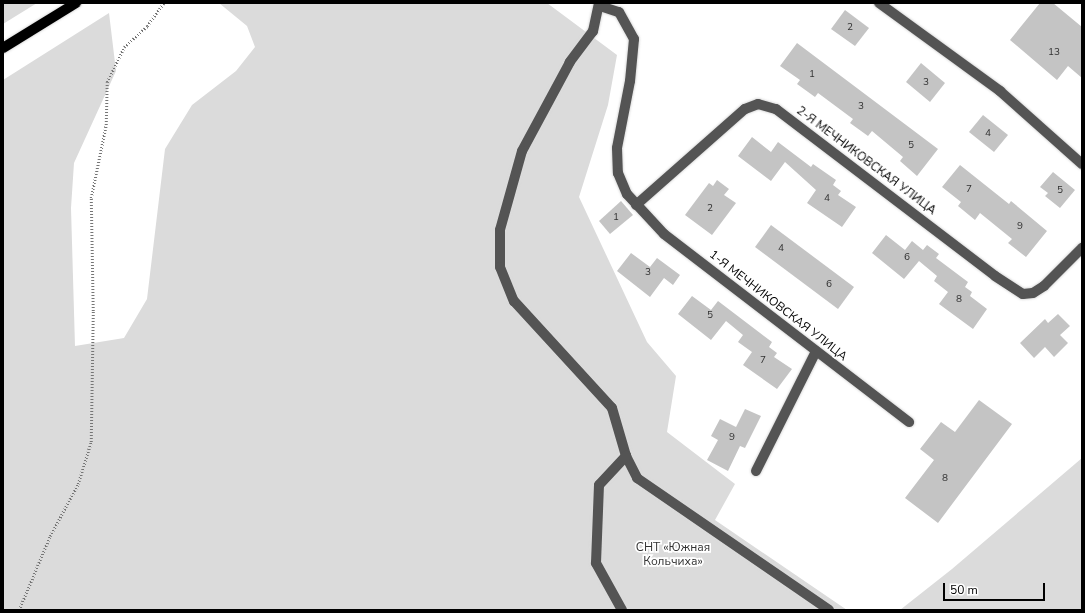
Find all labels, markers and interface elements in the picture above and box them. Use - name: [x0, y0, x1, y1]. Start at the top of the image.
- house number: 2: [847, 22, 853, 34]
- house number: 13: [1048, 47, 1060, 59]
- house number: 1: [809, 69, 815, 81]
- house number: 3: [923, 77, 929, 89]
- house number: 3: [858, 101, 864, 113]
- street label: 2-Я МЕЧНИКОВСКАЯ УЛИЦА: [793, 104, 939, 218]
- house number: 4: [985, 128, 991, 140]
- house number: 5: [908, 140, 914, 152]
- house number: 7: [966, 184, 972, 196]
- house number: 5: [1057, 185, 1063, 197]
- house number: 4: [824, 193, 830, 205]
- house number: 2: [707, 203, 713, 215]
- house number: 1: [613, 212, 619, 224]
- house number: 9: [1017, 221, 1023, 233]
- house number: 4: [778, 243, 784, 255]
- street label: 1-Я МЕЧНИКОВСКАЯ УЛИЦА: [706, 248, 850, 364]
- house number: 6: [904, 252, 910, 264]
- house number: 3: [645, 267, 651, 279]
- house number: 6: [826, 279, 832, 291]
- house number: 8: [956, 294, 962, 306]
- house number: 5: [707, 310, 713, 322]
- house number: 7: [760, 355, 766, 367]
- house number: 9: [729, 432, 735, 444]
- house number: 8: [942, 473, 948, 485]
- park label: СНТ «Южная Кольчиха»: [636, 541, 710, 569]
- scale bar: [945, 575, 1047, 601]
- text: 50 m: [950, 582, 978, 598]

